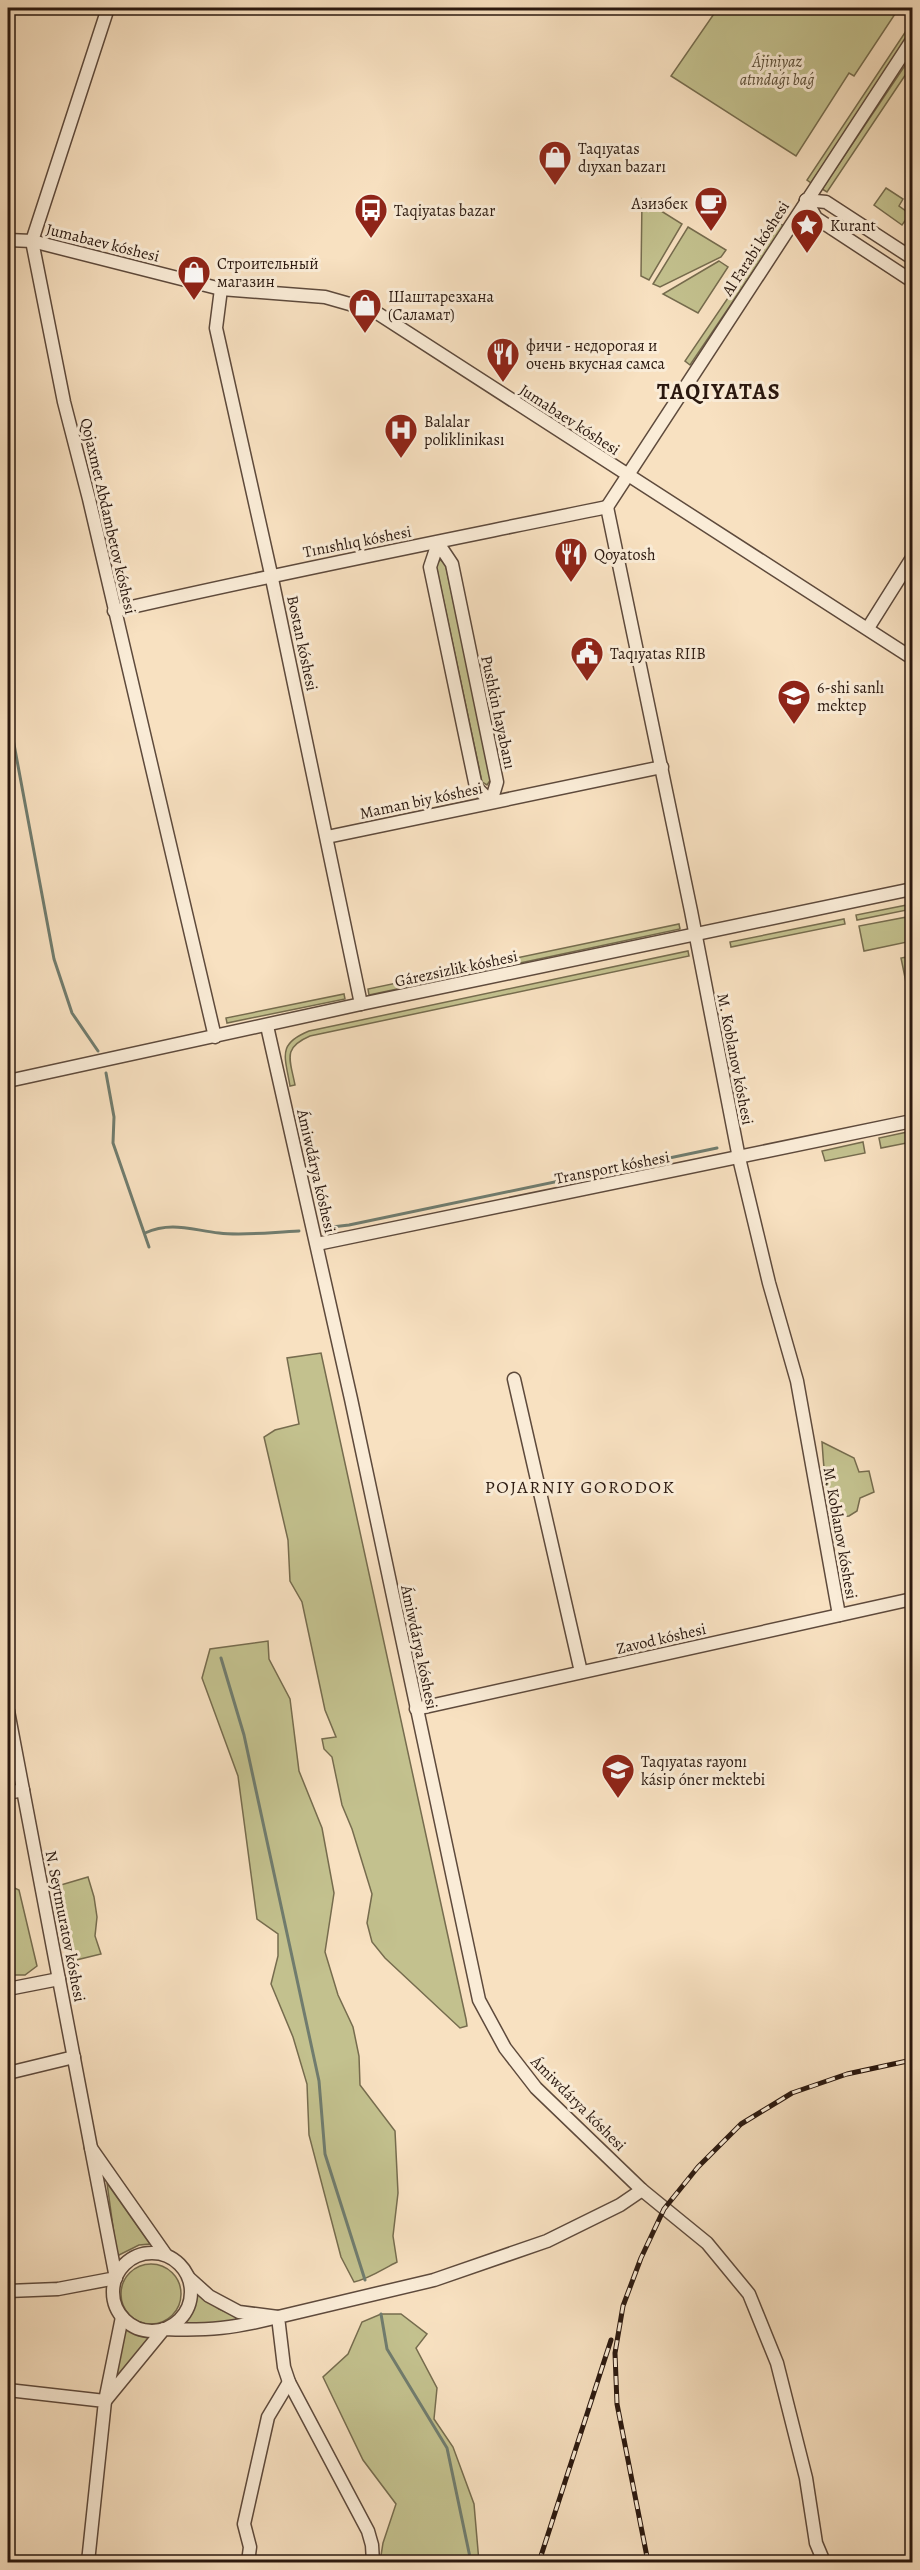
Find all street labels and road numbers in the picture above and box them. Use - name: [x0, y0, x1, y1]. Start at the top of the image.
- street label: Al Farabi kóshesi: [716, 197, 795, 301]
- street label: Jumabaev kóshesi: [44, 218, 162, 268]
- street label: Jumabaev kóshesi: [515, 379, 624, 461]
- street label: Qojaxmet Abdambetov kóshesi: [75, 416, 141, 617]
- street label: Tınıshlıq kóshesi: [301, 521, 413, 563]
- street label: Bostan kóshesi: [281, 593, 323, 693]
- street label: Pushkin hayabanı: [475, 653, 521, 771]
- street label: Maman biy kóshesi: [358, 777, 485, 825]
- street label: Gárezsizlik kóshesi: [393, 945, 520, 993]
- street label: M. Koblanov kóshesi: [711, 991, 759, 1127]
- street label: Ámiwdárya kóshesi: [291, 1106, 341, 1235]
- street label: Transport kóshesi: [553, 1146, 672, 1190]
- street label: M. Koblanov kóshesi: [818, 1465, 862, 1601]
- street label: Ámiwdárya kóshesi: [395, 1582, 443, 1711]
- street label: Zavod kóshesi: [614, 1618, 708, 1660]
- street label: N. Seytmuratov kóshesi: [40, 1849, 90, 2004]
- street label: Ámiwdárya kóshesi: [525, 2051, 631, 2156]

